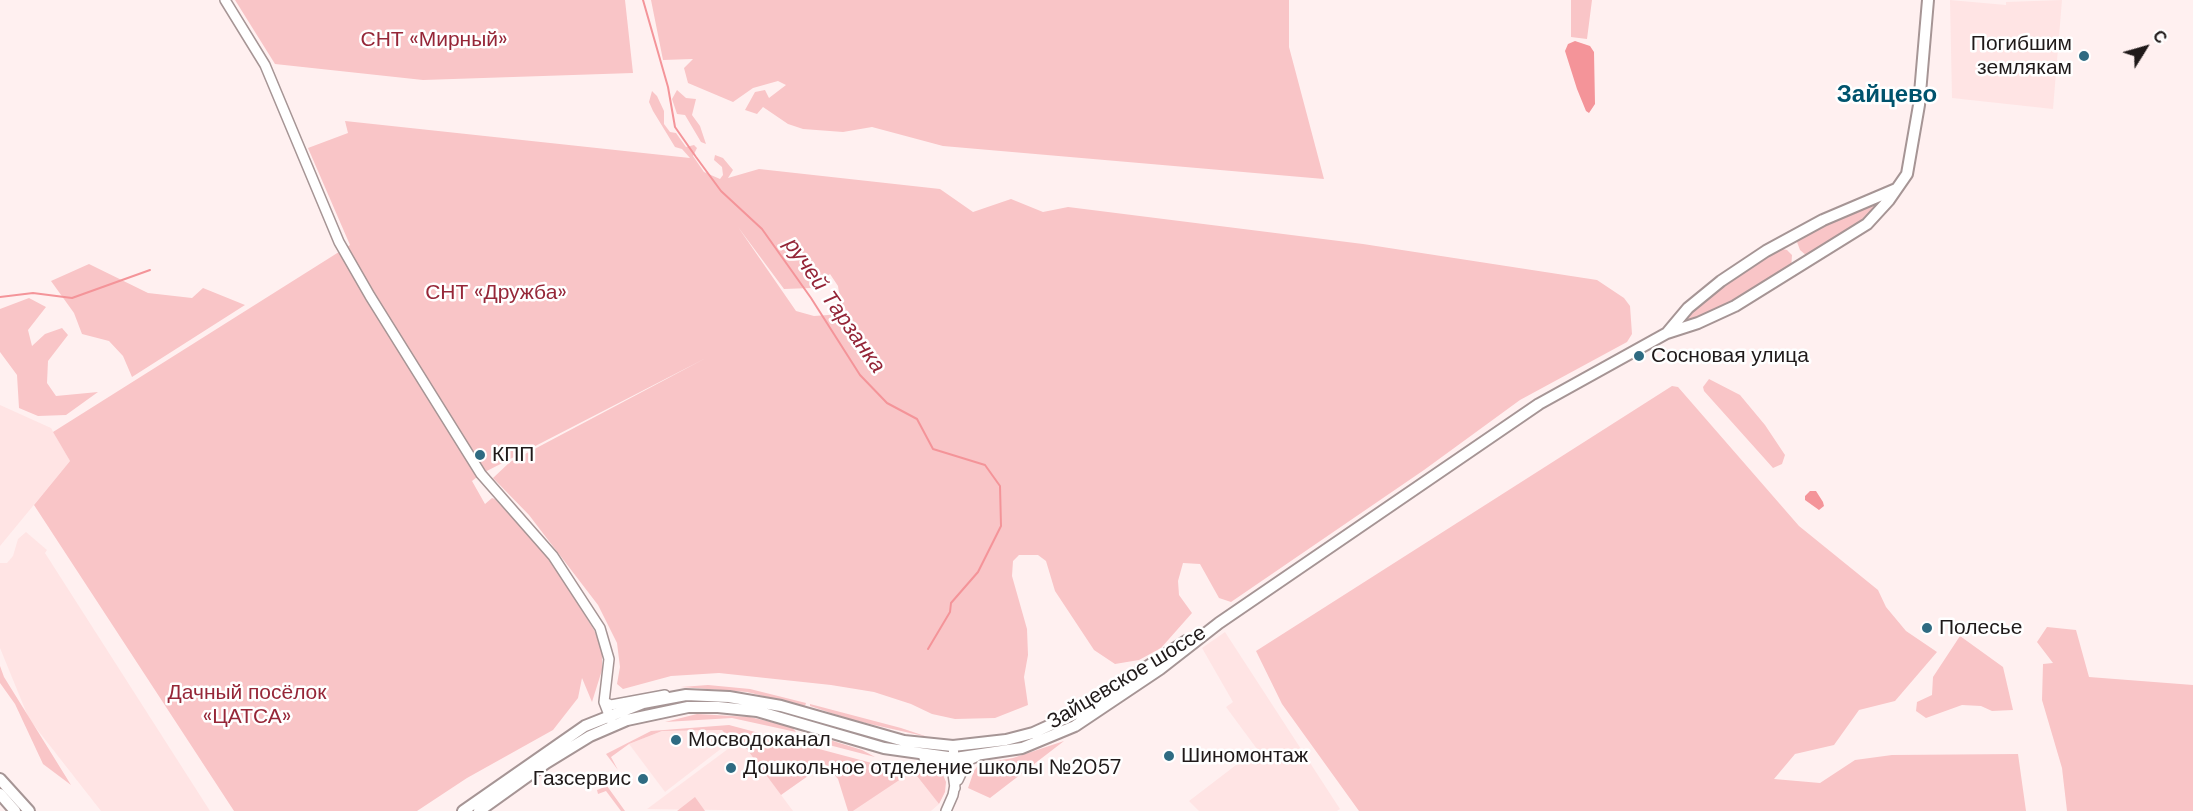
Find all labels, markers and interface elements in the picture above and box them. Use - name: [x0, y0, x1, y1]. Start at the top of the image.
- north arrow: [2115, 18, 2175, 78]
- text: С: [2148, 26, 2172, 48]
- park label: СНТ «Мирный»: [360, 27, 508, 53]
- place label: Погибшим землякам: [1971, 31, 2072, 81]
- marker: Погибшим землякам: [2077, 49, 2091, 63]
- district label: Зайцево: [1837, 82, 1937, 110]
- water label: ручей Тарзанка: [778, 233, 890, 379]
- park label: СНТ «Дружба»: [425, 280, 567, 306]
- place label: Сосновая улица: [1651, 343, 1809, 369]
- marker: Сосновая улица: [1632, 349, 1646, 363]
- place label: КПП: [492, 442, 534, 468]
- marker: КПП: [473, 448, 487, 462]
- place label: Полесье: [1939, 615, 2022, 641]
- street label: Зайцевское шоссе: [1043, 621, 1211, 735]
- marker: Полесье: [1920, 621, 1934, 635]
- park label: Дачный посёлок «ЦАТСА»: [168, 680, 326, 730]
- place label: Мосводоканал: [688, 727, 831, 753]
- marker: Мосводоканал: [669, 733, 683, 747]
- place label: Шиномонтаж: [1181, 743, 1308, 769]
- marker: Шиномонтаж: [1162, 749, 1176, 763]
- place label: Дошкольное отделение школы №2057: [743, 755, 1121, 781]
- marker: Дошкольное отделение школы №2057: [724, 761, 738, 775]
- place label: Газсервис: [533, 766, 631, 792]
- marker: Газсервис: [636, 772, 650, 786]

